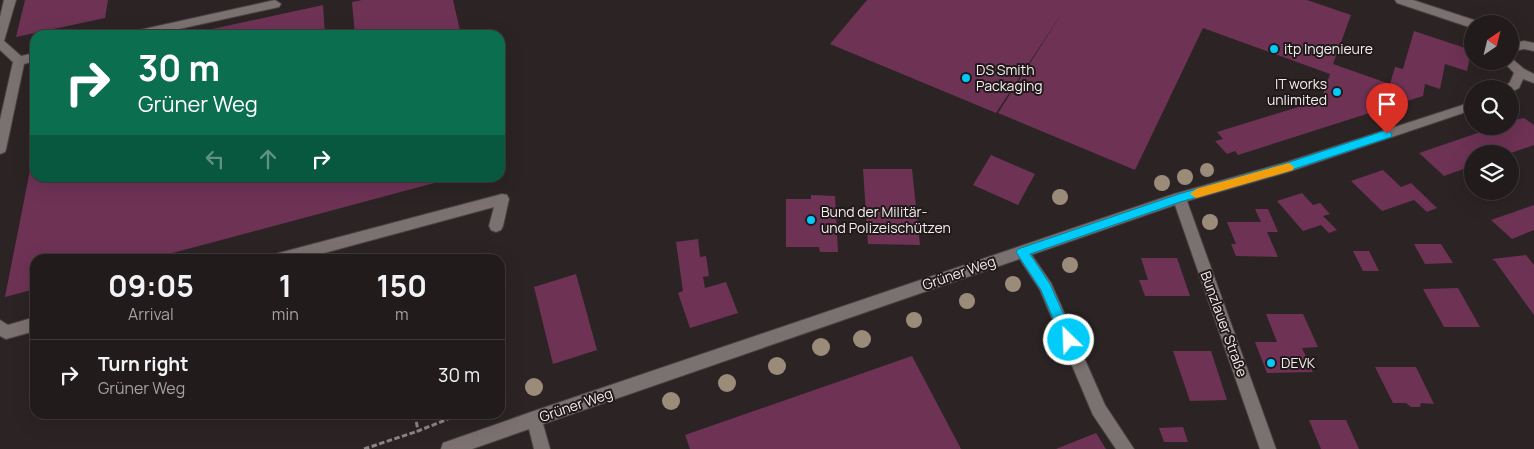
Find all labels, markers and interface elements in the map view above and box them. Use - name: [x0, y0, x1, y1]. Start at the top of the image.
- north arrow: [1464, 15, 1519, 70]
- map controls: [1464, 15, 1519, 200]
- place label: itp Ingenieure: [1284, 39, 1373, 58]
- marker: itp Ingenieure: [1268, 43, 1280, 55]
- text: 30 m: [138, 44, 220, 92]
- icon: right: [55, 50, 120, 115]
- place label: DS Smith Packaging: [976, 60, 1043, 95]
- marker: DS Smith Packaging: [960, 72, 972, 84]
- place label: IT works unlimited: [1267, 74, 1327, 109]
- button: search: [1464, 80, 1519, 135]
- pin: [1366, 83, 1408, 134]
- marker: IT works unlimited: [1331, 86, 1343, 98]
- text: Grüner Weg: [138, 89, 258, 119]
- icon: arrive: [1373, 90, 1401, 118]
- icon: left: [201, 145, 229, 173]
- icon: ahead: [254, 145, 282, 173]
- icon: right: [307, 145, 335, 173]
- button: layers: [1464, 145, 1519, 200]
- place label: Bund der Militär- und Polizeischützen: [821, 202, 951, 237]
- marker: Bund der Militär- und Polizeischützen: [805, 214, 817, 226]
- street label: Grüner Weg: [920, 251, 998, 294]
- text: 09:05: [108, 265, 194, 306]
- text: 1: [279, 265, 292, 306]
- text: 150: [377, 265, 427, 306]
- street label: Bunzlauer Straße: [1196, 268, 1252, 379]
- text: Arrival: [128, 303, 174, 325]
- text: min: [272, 303, 299, 325]
- text: m: [395, 303, 409, 325]
- position arrow: [1042, 313, 1094, 365]
- text: Turn right: [98, 351, 188, 377]
- place label: DEVK: [1281, 353, 1316, 372]
- marker: DEVK: [1265, 357, 1277, 369]
- icon: right: [55, 361, 83, 389]
- text: 30 m: [438, 362, 480, 388]
- text: Grüner Weg: [98, 377, 185, 399]
- street label: Grüner Weg: [537, 383, 615, 426]

